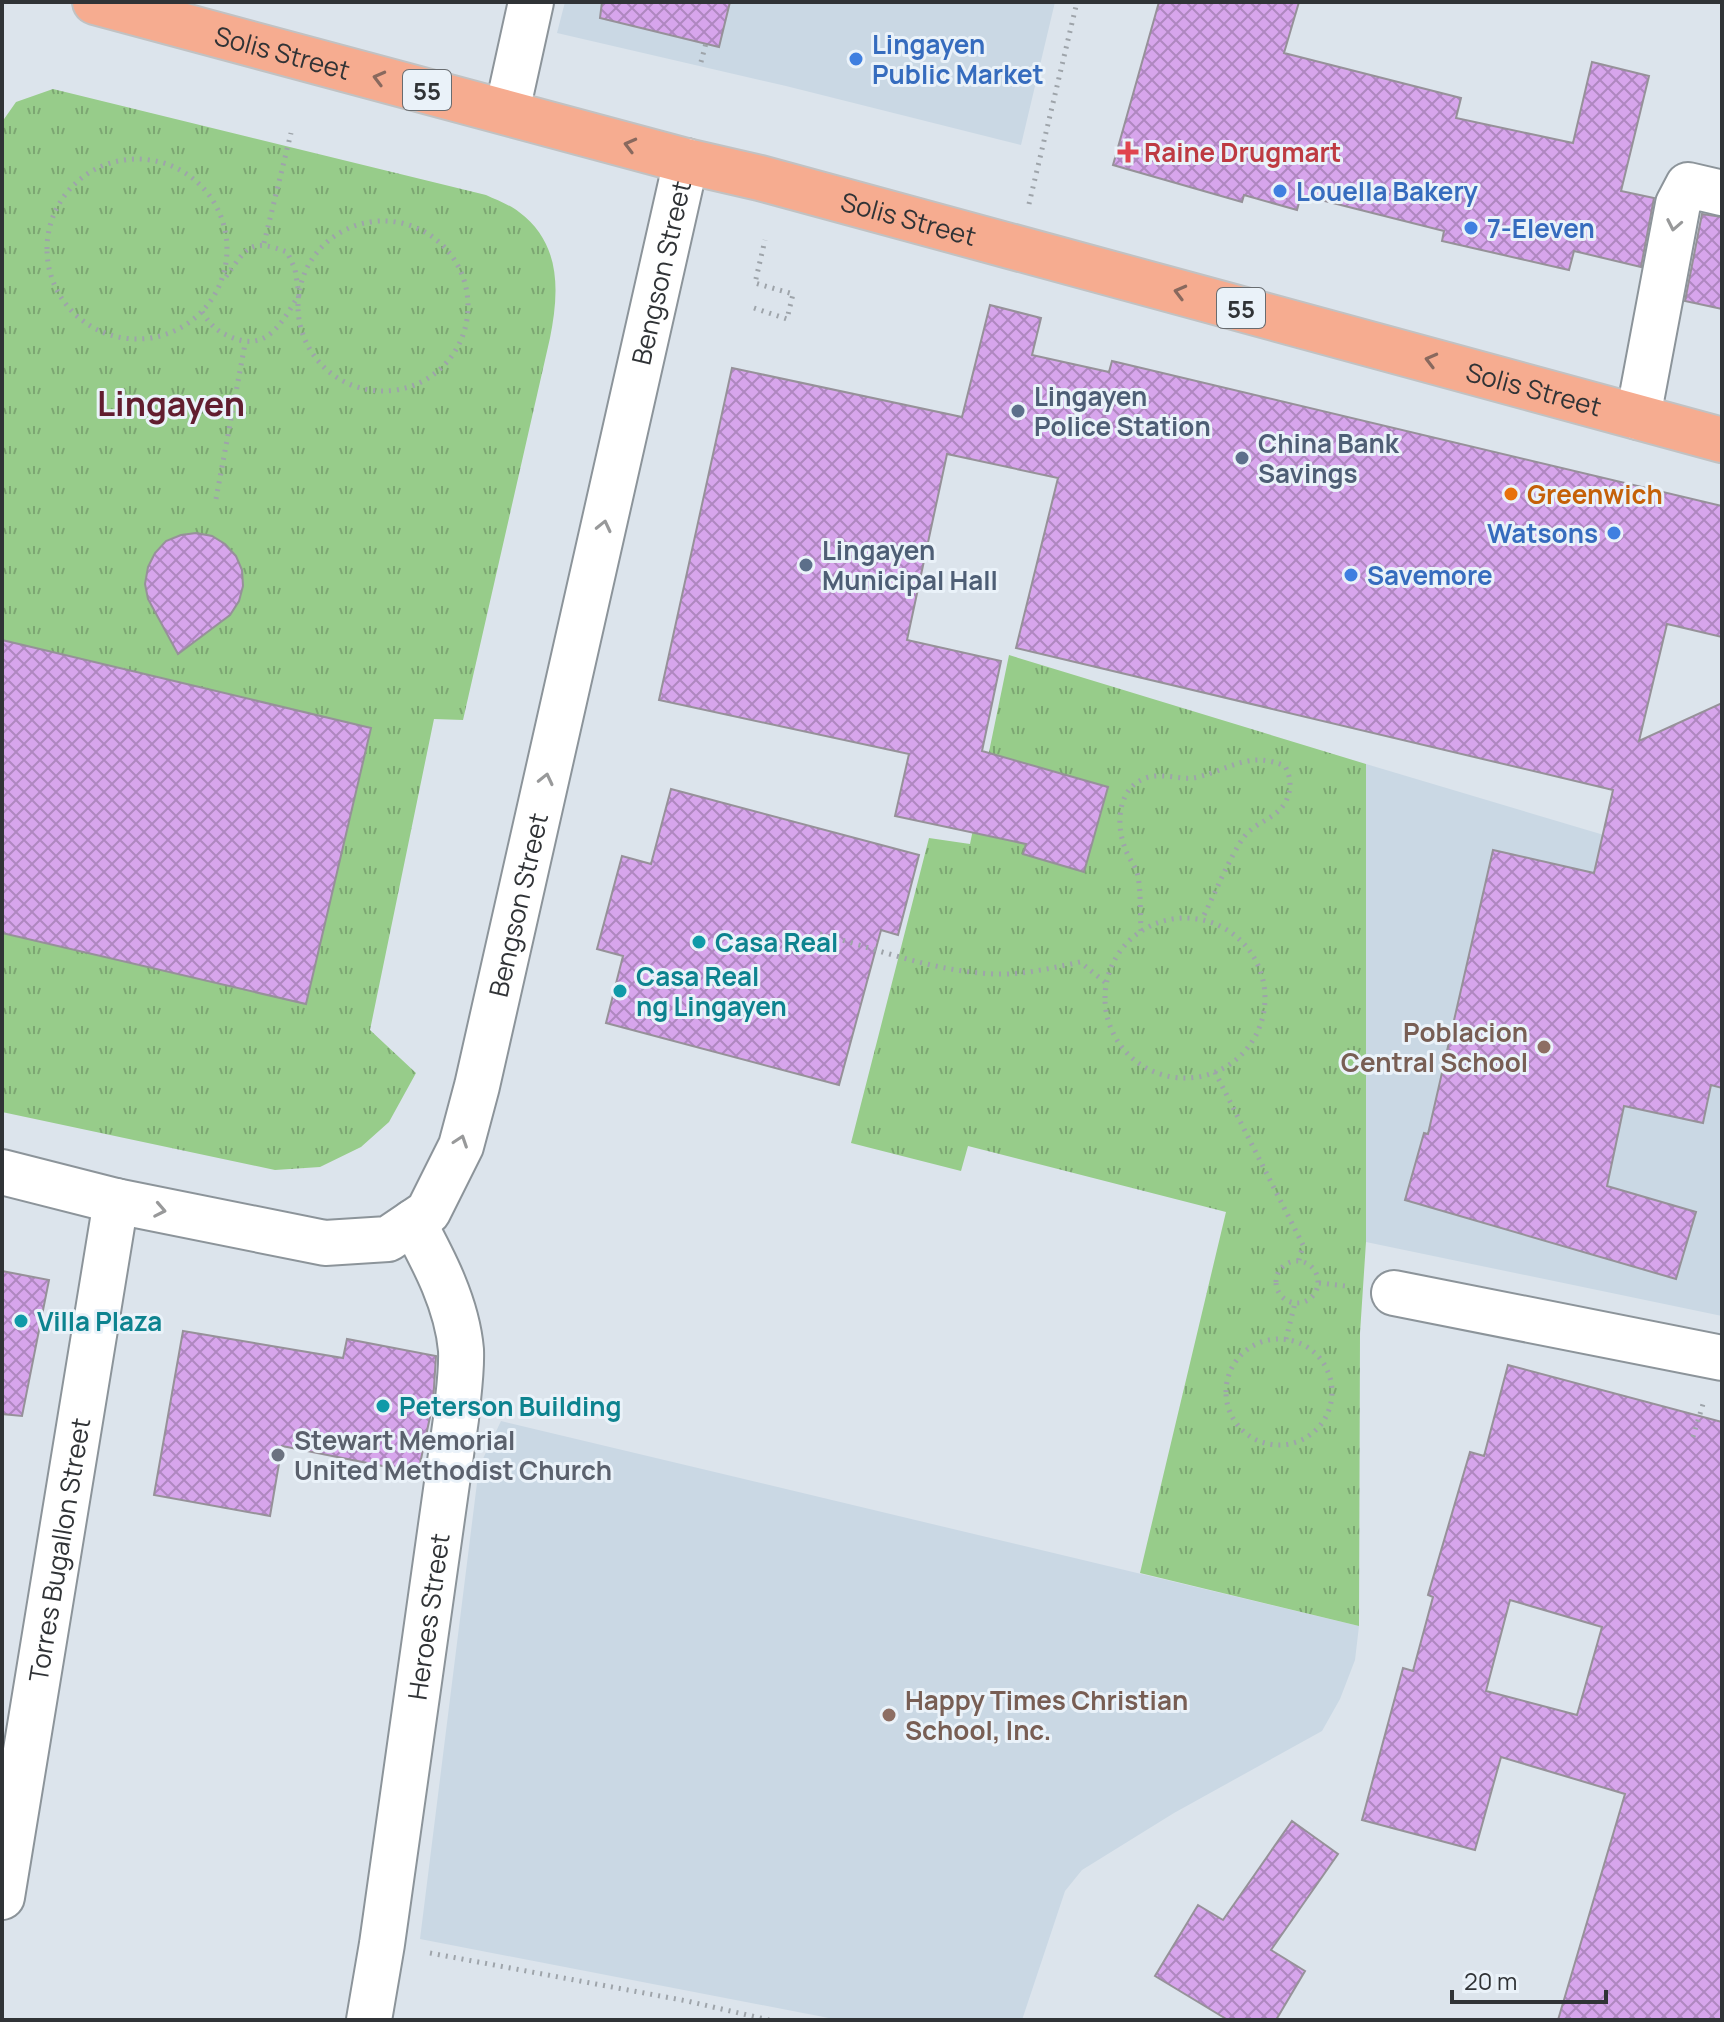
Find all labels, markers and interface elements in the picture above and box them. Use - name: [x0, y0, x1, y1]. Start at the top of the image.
- street label: Solis Street: [211, 17, 354, 88]
- place label: Lingayen Public Market: [872, 26, 1044, 92]
- marker: Lingayen Public Market: [847, 50, 865, 68]
- one-way arrow: [372, 70, 386, 87]
- road number: 55: [403, 70, 451, 110]
- place label: Raine Drugmart: [1144, 134, 1341, 170]
- one-way arrow: [623, 138, 637, 154]
- marker: Raine Drugmart: [1119, 143, 1137, 161]
- place label: Louella Bakery: [1296, 173, 1478, 209]
- street label: Bengson Street: [623, 177, 699, 368]
- marker: Louella Bakery: [1271, 182, 1289, 200]
- street label: Solis Street: [837, 183, 980, 254]
- place label: 7-Eleven: [1487, 210, 1595, 246]
- one-way arrow: [1667, 218, 1684, 232]
- marker: 7-Eleven: [1462, 219, 1480, 237]
- one-way arrow: [1174, 284, 1188, 301]
- road number: 55: [1217, 288, 1265, 328]
- one-way arrow: [1424, 353, 1438, 369]
- street label: Solis Street: [1462, 353, 1606, 424]
- place label: Lingayen Police Station: [1034, 378, 1211, 444]
- district label: Lingayen: [97, 380, 245, 426]
- marker: Lingayen Police Station: [1009, 402, 1027, 420]
- place label: China Bank Savings: [1258, 425, 1400, 491]
- marker: China Bank Savings: [1233, 449, 1251, 467]
- place label: Greenwich: [1527, 476, 1663, 512]
- marker: Greenwich: [1502, 485, 1520, 503]
- place label: Watsons: [1487, 515, 1598, 551]
- one-way arrow: [594, 519, 611, 533]
- marker: Watsons: [1605, 524, 1623, 542]
- place label: Lingayen Municipal Hall: [822, 532, 998, 598]
- marker: Lingayen Municipal Hall: [797, 556, 815, 574]
- place label: Savemore: [1367, 557, 1493, 593]
- marker: Savemore: [1342, 566, 1360, 584]
- one-way arrow: [537, 773, 554, 787]
- street label: Bengson Street: [480, 809, 556, 1000]
- place label: Casa Real: [715, 924, 838, 960]
- marker: Casa Real: [690, 933, 708, 951]
- place label: Casa Real ng Lingayen: [636, 958, 787, 1024]
- marker: Casa Real ng Lingayen: [611, 982, 629, 1000]
- place label: Poblacion Central School: [1341, 1014, 1528, 1080]
- marker: Poblacion Central School: [1535, 1038, 1553, 1056]
- one-way arrow: [451, 1135, 467, 1149]
- one-way arrow: [153, 1200, 166, 1217]
- place label: Villa Plaza: [37, 1303, 162, 1339]
- marker: Villa Plaza: [12, 1312, 30, 1330]
- place label: Peterson Building: [399, 1388, 622, 1424]
- marker: Peterson Building: [374, 1397, 392, 1415]
- street label: Torres Bugallon Street: [20, 1415, 98, 1684]
- place label: Stewart Memorial United Methodist Church: [294, 1422, 612, 1488]
- marker: Stewart Memorial United Methodist Church: [269, 1446, 287, 1464]
- street label: Heroes Street: [399, 1531, 458, 1702]
- place label: Happy Times Christian School, Inc.: [905, 1682, 1188, 1748]
- marker: Happy Times Christian School, Inc.: [880, 1706, 898, 1724]
- scale bar: [1452, 1954, 1606, 2004]
- text: 20 m: [1464, 1964, 1517, 1997]

